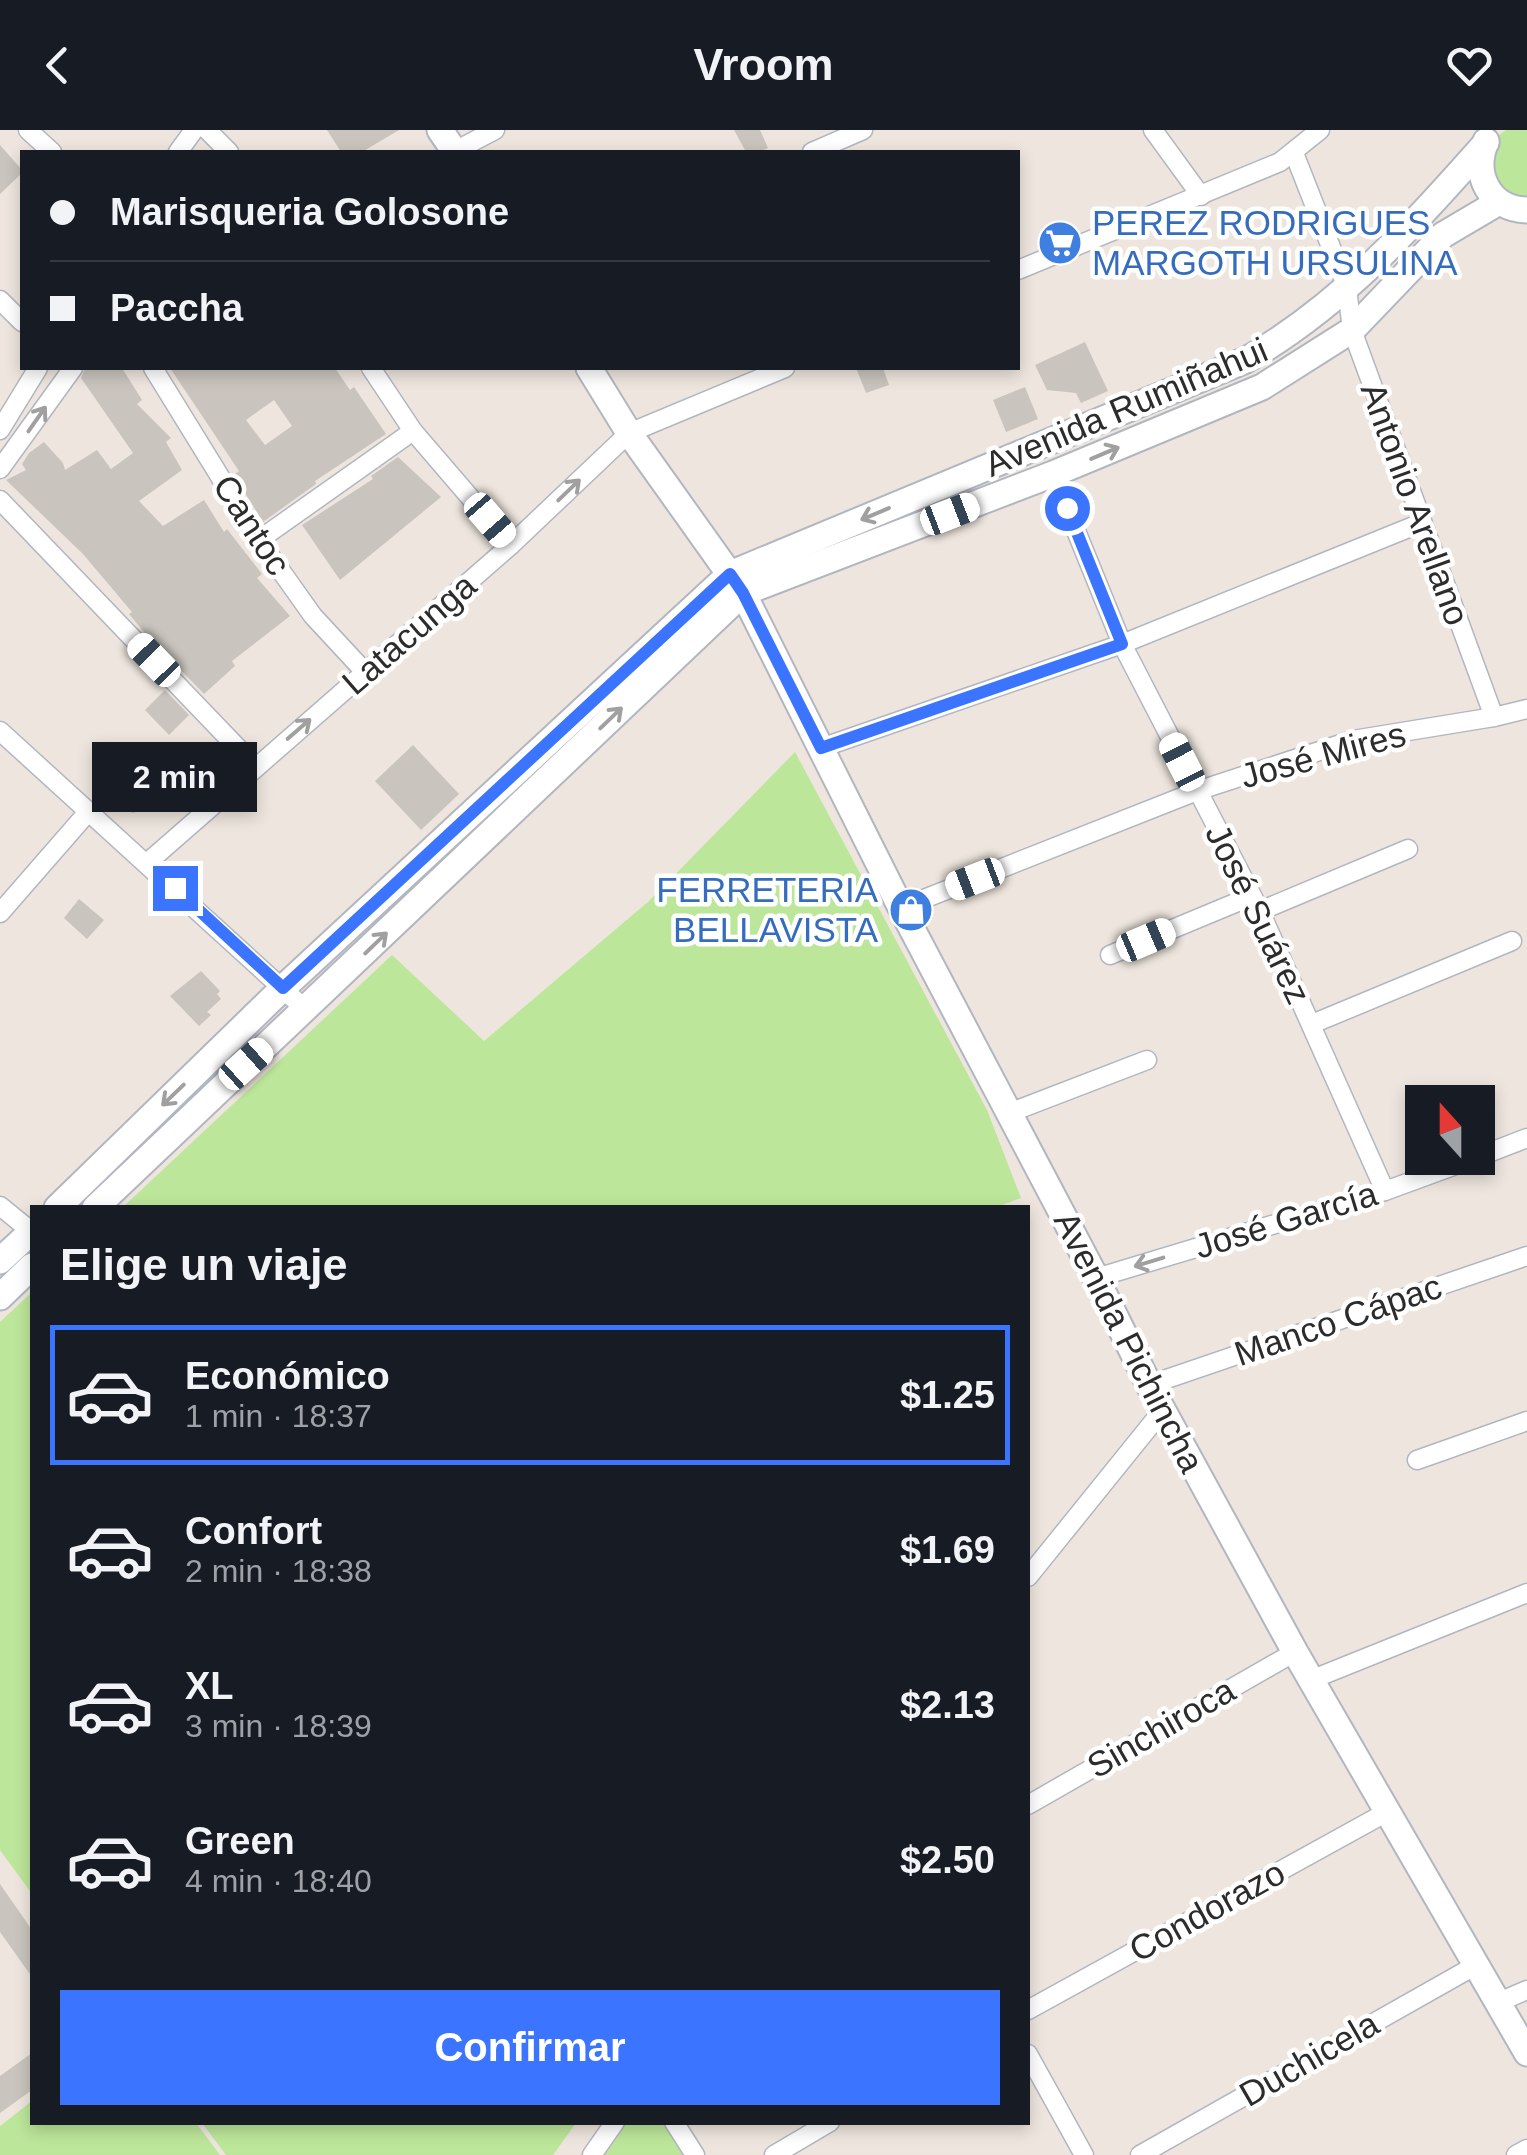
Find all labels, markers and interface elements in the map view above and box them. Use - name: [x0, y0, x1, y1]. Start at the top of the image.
- icon: back: [30, 38, 85, 93]
- icon: heart: [1442, 38, 1497, 93]
- text: Vroom: [693, 39, 834, 90]
- text: Marisqueria Golosone: [110, 191, 509, 233]
- place label: PEREZ RODRIGUES MARGOTH URSULINA: [1092, 203, 1458, 282]
- supermarket icon: PEREZ RODRIGUES MARGOTH URSULINA: [1037, 220, 1083, 266]
- text: Paccha: [110, 287, 243, 329]
- street label: Avenida Rumiñahui: [979, 329, 1273, 484]
- street label: Antonio Arellano: [1354, 377, 1477, 630]
- one-way arrow: [26, 406, 47, 433]
- one-way arrow: [1089, 443, 1120, 461]
- street label: Cantoc: [206, 468, 299, 582]
- one-way arrow: [556, 478, 580, 502]
- route start: [1045, 486, 1090, 531]
- car: [459, 488, 521, 552]
- car: [917, 489, 983, 539]
- one-way arrow: [860, 506, 891, 524]
- street label: Latacunga: [334, 565, 484, 702]
- car: [122, 628, 186, 692]
- one-way arrow: [599, 707, 623, 731]
- street label: José Mires: [1236, 714, 1410, 795]
- one-way arrow: [286, 719, 312, 741]
- car: [1155, 728, 1209, 796]
- callout: 2 min: [92, 743, 258, 813]
- text: 2 min: [133, 759, 216, 795]
- street label: José Suárez: [1198, 818, 1319, 1010]
- car: [942, 854, 1008, 904]
- route end: [153, 866, 198, 911]
- place label: FERRETERIA BELLAVISTA: [656, 870, 879, 949]
- shop icon: FERRETERIA BELLAVISTA: [888, 887, 934, 933]
- car: [1113, 914, 1179, 966]
- one-way arrow: [363, 932, 388, 955]
- car: [214, 1033, 278, 1095]
- one-way arrow: [161, 1083, 185, 1107]
- north arrow: [1405, 1085, 1495, 1175]
- map controls: [1405, 1085, 1495, 1175]
- street label: José García: [1190, 1173, 1382, 1266]
- street label: Avenida Pichincha: [1047, 1205, 1212, 1479]
- text: Elige un viaje: [60, 1239, 348, 1290]
- one-way arrow: [1134, 1254, 1165, 1272]
- street label: Manco Cápac: [1229, 1266, 1446, 1373]
- icon: car: [65, 1350, 155, 1440]
- text: Económico: [185, 1355, 390, 1397]
- text: $1.25: [900, 1374, 995, 1416]
- text: 1 min · 18:37: [185, 1398, 372, 1434]
- icon: car: [65, 1505, 155, 1595]
- text: Confort: [185, 1510, 322, 1552]
- text: $1.69: [900, 1529, 995, 1571]
- text: 2 min · 18:38: [185, 1553, 372, 1589]
- icon: car: [65, 1660, 155, 1750]
- text: XL: [185, 1665, 234, 1707]
- street label: Sinchiroca: [1080, 1670, 1242, 1785]
- text: $2.13: [900, 1684, 995, 1726]
- text: 3 min · 18:39: [185, 1708, 372, 1744]
- icon: car: [65, 1815, 155, 1905]
- text: Green: [185, 1820, 295, 1862]
- text: $2.50: [900, 1839, 995, 1881]
- street label: Condorazo: [1122, 1852, 1291, 1969]
- text: 4 min · 18:40: [185, 1863, 372, 1899]
- button: Confirmar: [60, 1990, 1000, 2105]
- street label: Duchicela: [1232, 2003, 1386, 2114]

